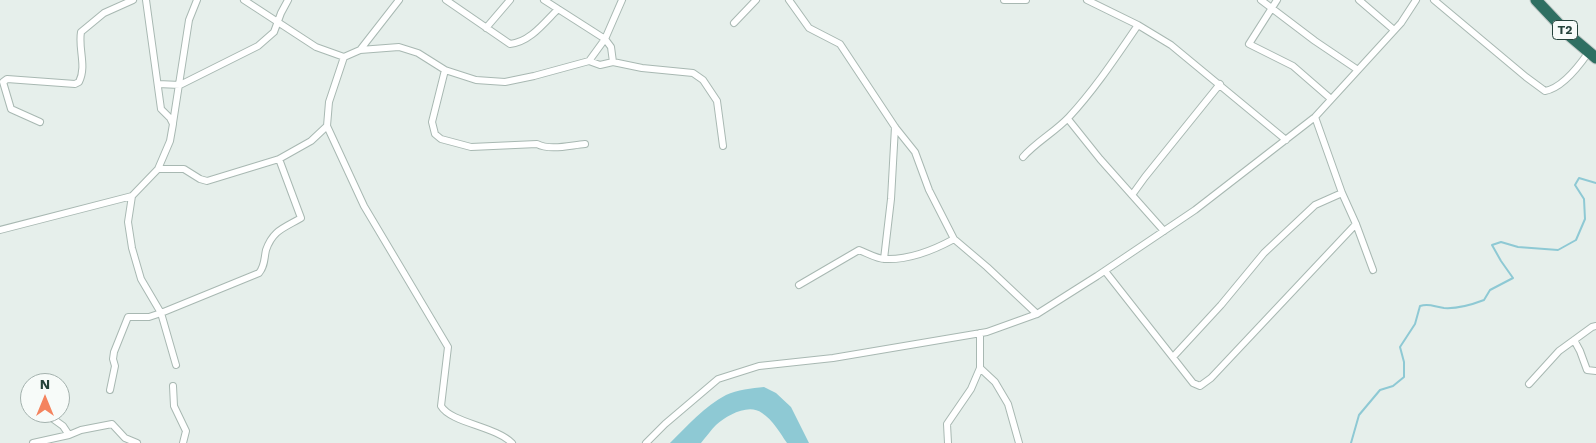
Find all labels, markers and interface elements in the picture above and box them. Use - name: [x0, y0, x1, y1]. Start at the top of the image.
- road number: T2: [1552, 20, 1578, 40]
- north arrow: [20, 373, 70, 423]
- text: N: [40, 376, 50, 392]

